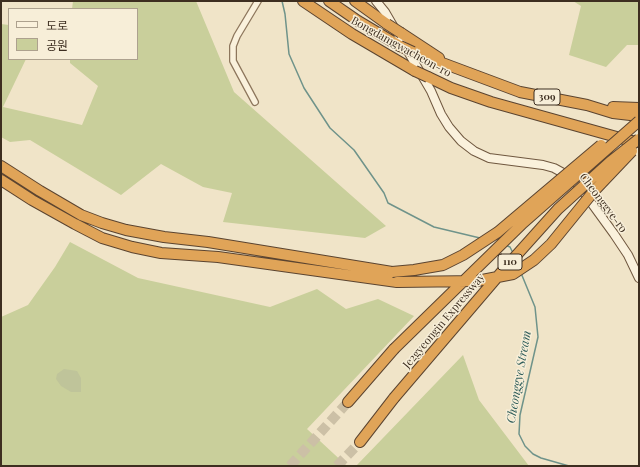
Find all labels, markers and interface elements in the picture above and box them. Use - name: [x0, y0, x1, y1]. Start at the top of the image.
- legend: [8, 8, 138, 60]
- street label: Bongdamgwacheon-ro: [349, 14, 453, 80]
- text: 도로: [46, 17, 68, 33]
- text: 공원: [46, 37, 68, 53]
- road number: 309: [534, 89, 560, 105]
- street label: Cheonggye-ro: [576, 171, 630, 235]
- road number: 110: [498, 254, 522, 270]
- street label: Je2gyeongin Expressway: [400, 271, 488, 371]
- water label: Cheonggye Stream: [504, 330, 534, 424]

